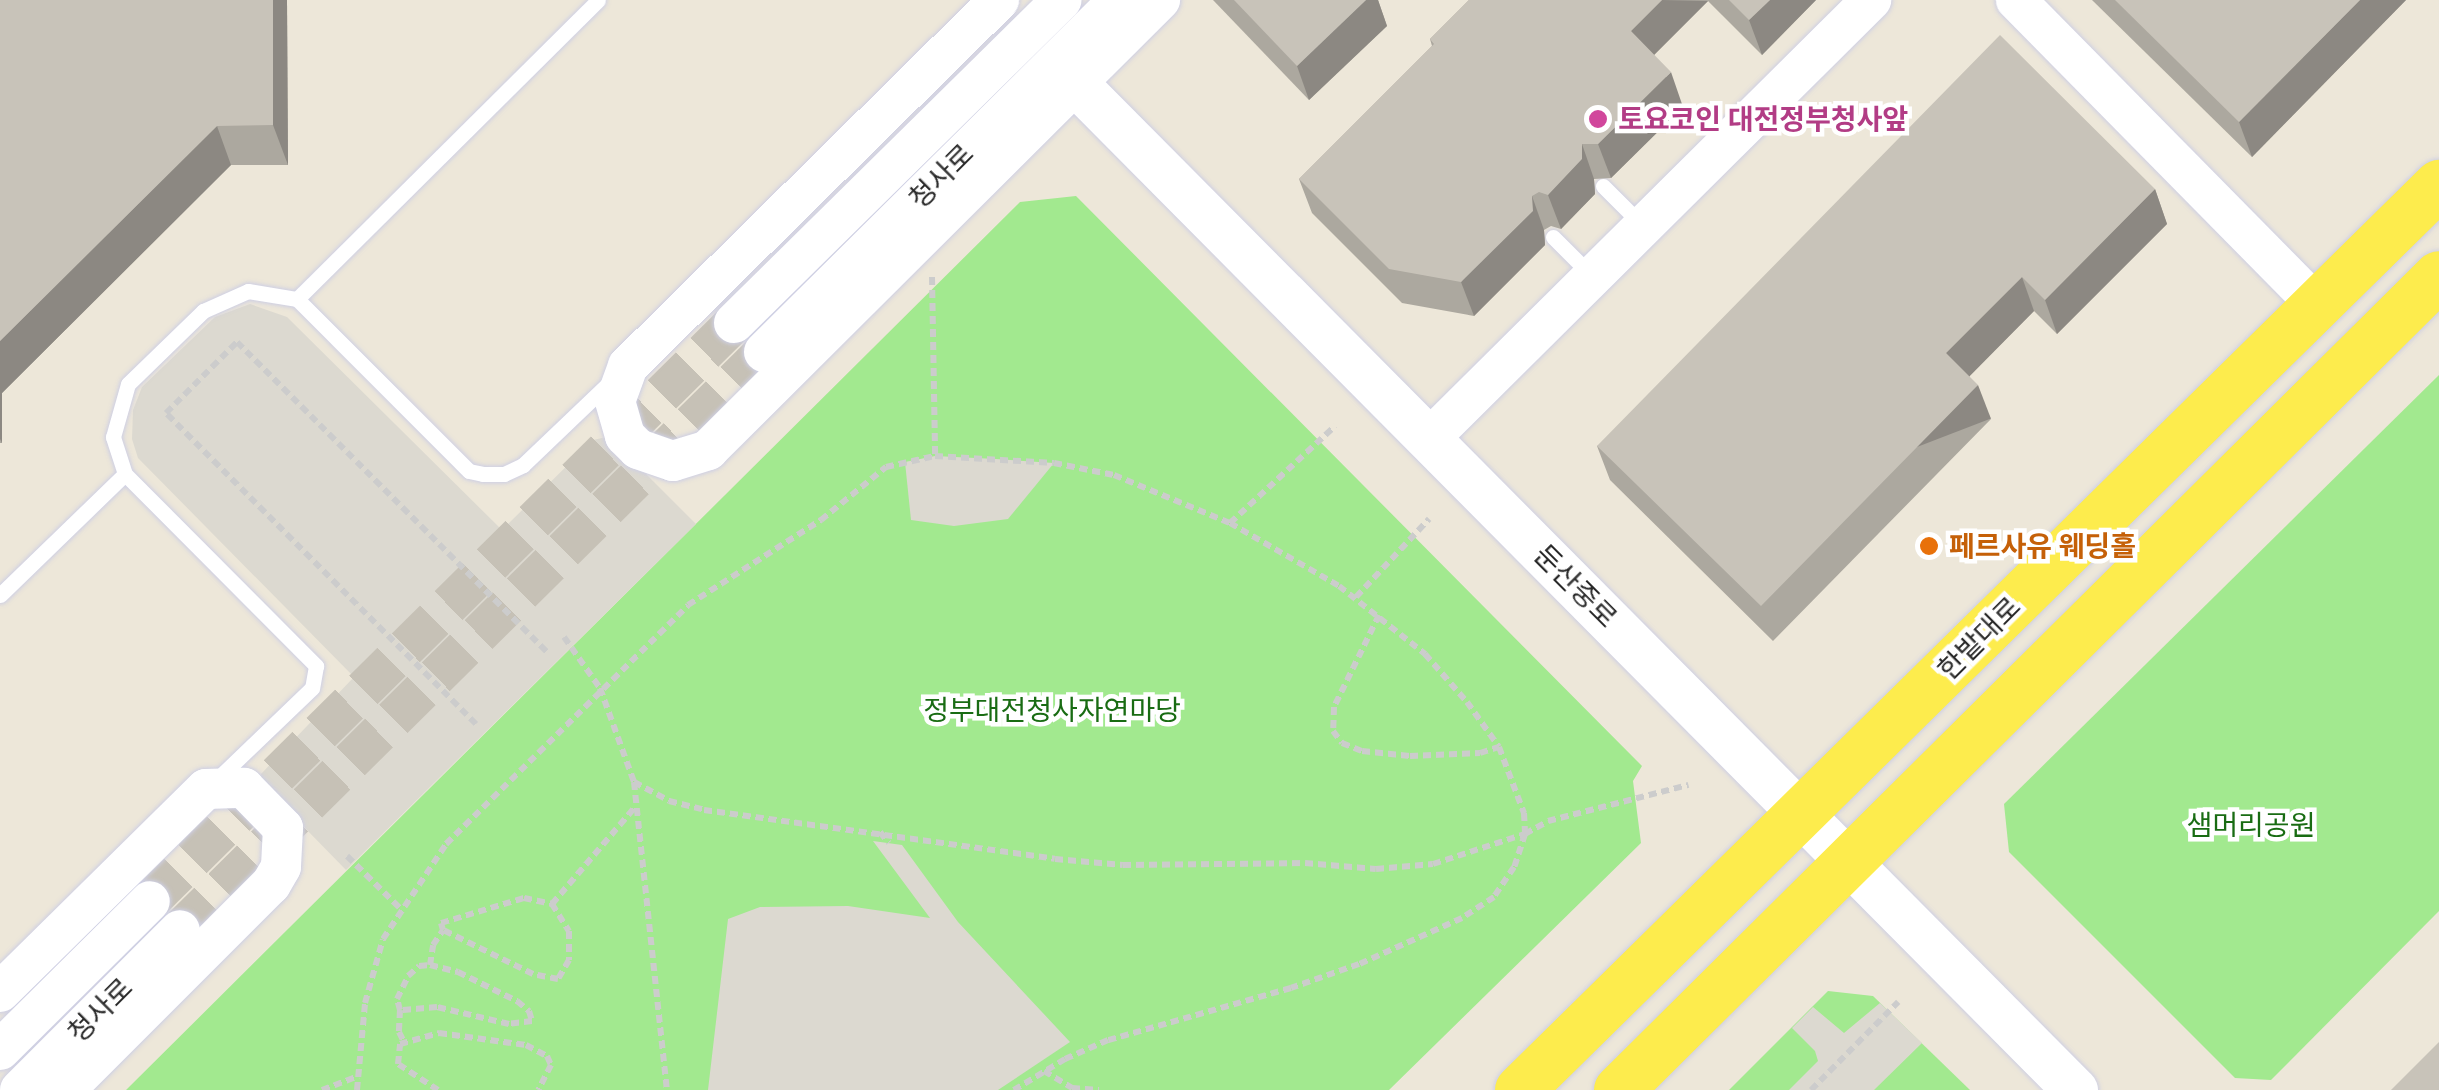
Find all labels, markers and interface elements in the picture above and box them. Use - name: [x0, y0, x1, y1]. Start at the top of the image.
- place label: 토요코인 대전정부청사앞: [1618, 102, 1908, 136]
- marker: 토요코인 대전정부청사앞: [1587, 108, 1609, 130]
- street label: 청사로: [902, 137, 980, 215]
- place label: 페르사유 웨딩홀: [1949, 529, 2136, 563]
- marker: 페르사유 웨딩홀: [1918, 535, 1940, 557]
- street label: 둔산중로: [1528, 538, 1624, 634]
- street label: 한밭대로: [1931, 590, 2027, 686]
- park label: 정부대전청사자연마당: [923, 693, 1181, 727]
- park label: 샘머리공원: [2187, 808, 2315, 842]
- street label: 청사로: [61, 971, 139, 1049]

